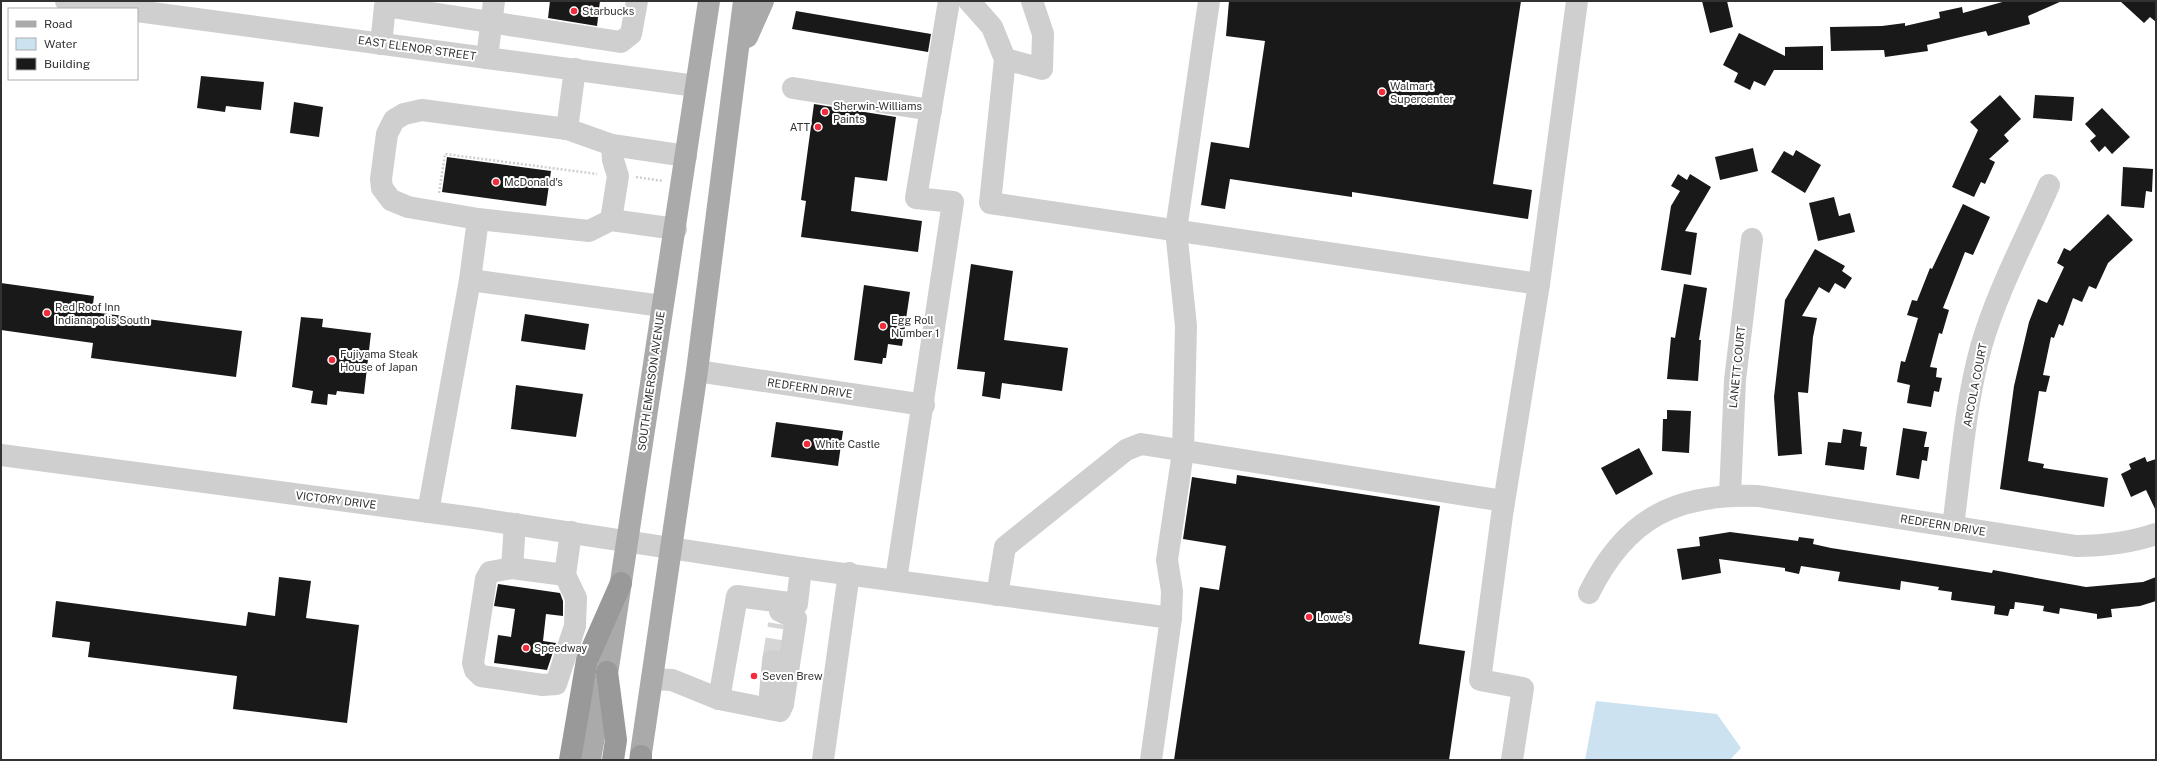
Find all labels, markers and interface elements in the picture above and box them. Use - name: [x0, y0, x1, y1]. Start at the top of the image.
- place label: Starbucks: [582, 5, 635, 17]
- marker: Starbucks: [569, 6, 579, 16]
- legend: [8, 8, 138, 80]
- text: Road: [44, 17, 72, 31]
- street label: EAST ELENOR STREET: [357, 34, 477, 62]
- text: Water: [44, 37, 78, 51]
- text: Building: [44, 57, 90, 71]
- place label: Walmart Supercenter: [1390, 80, 1454, 105]
- marker: Walmart Supercenter: [1377, 87, 1387, 97]
- place label: Sherwin-Williams Paints: [833, 100, 922, 125]
- marker: Sherwin-Williams Paints: [820, 107, 830, 117]
- place label: ATT: [790, 121, 810, 133]
- marker: ATT: [813, 122, 823, 132]
- place label: McDonald's: [504, 176, 563, 188]
- marker: McDonald's: [491, 177, 501, 187]
- place label: Red Roof Inn Indianapolis South: [55, 301, 150, 326]
- marker: Red Roof Inn Indianapolis South: [42, 308, 52, 318]
- street label: SOUTH EMERSON AVENUE: [635, 310, 667, 452]
- place label: Egg Roll Number 1: [891, 314, 940, 339]
- marker: Egg Roll Number 1: [878, 321, 888, 331]
- street label: LANETT COURT: [1727, 325, 1747, 409]
- street label: ARCOLA COURT: [1961, 342, 1989, 428]
- place label: Fujiyama Steak House of Japan: [340, 348, 418, 373]
- marker: Fujiyama Steak House of Japan: [327, 355, 337, 365]
- street label: REDFERN DRIVE: [766, 376, 854, 400]
- place label: White Castle: [815, 438, 880, 450]
- marker: White Castle: [802, 439, 812, 449]
- street label: VICTORY DRIVE: [295, 489, 377, 511]
- street label: REDFERN DRIVE: [1899, 512, 1987, 538]
- place label: Lowe's: [1317, 611, 1351, 623]
- marker: Lowe's: [1304, 612, 1314, 622]
- place label: Speedway: [534, 642, 587, 654]
- marker: Speedway: [521, 643, 531, 653]
- place label: Seven Brew: [762, 670, 823, 682]
- marker: Seven Brew: [749, 671, 759, 681]

